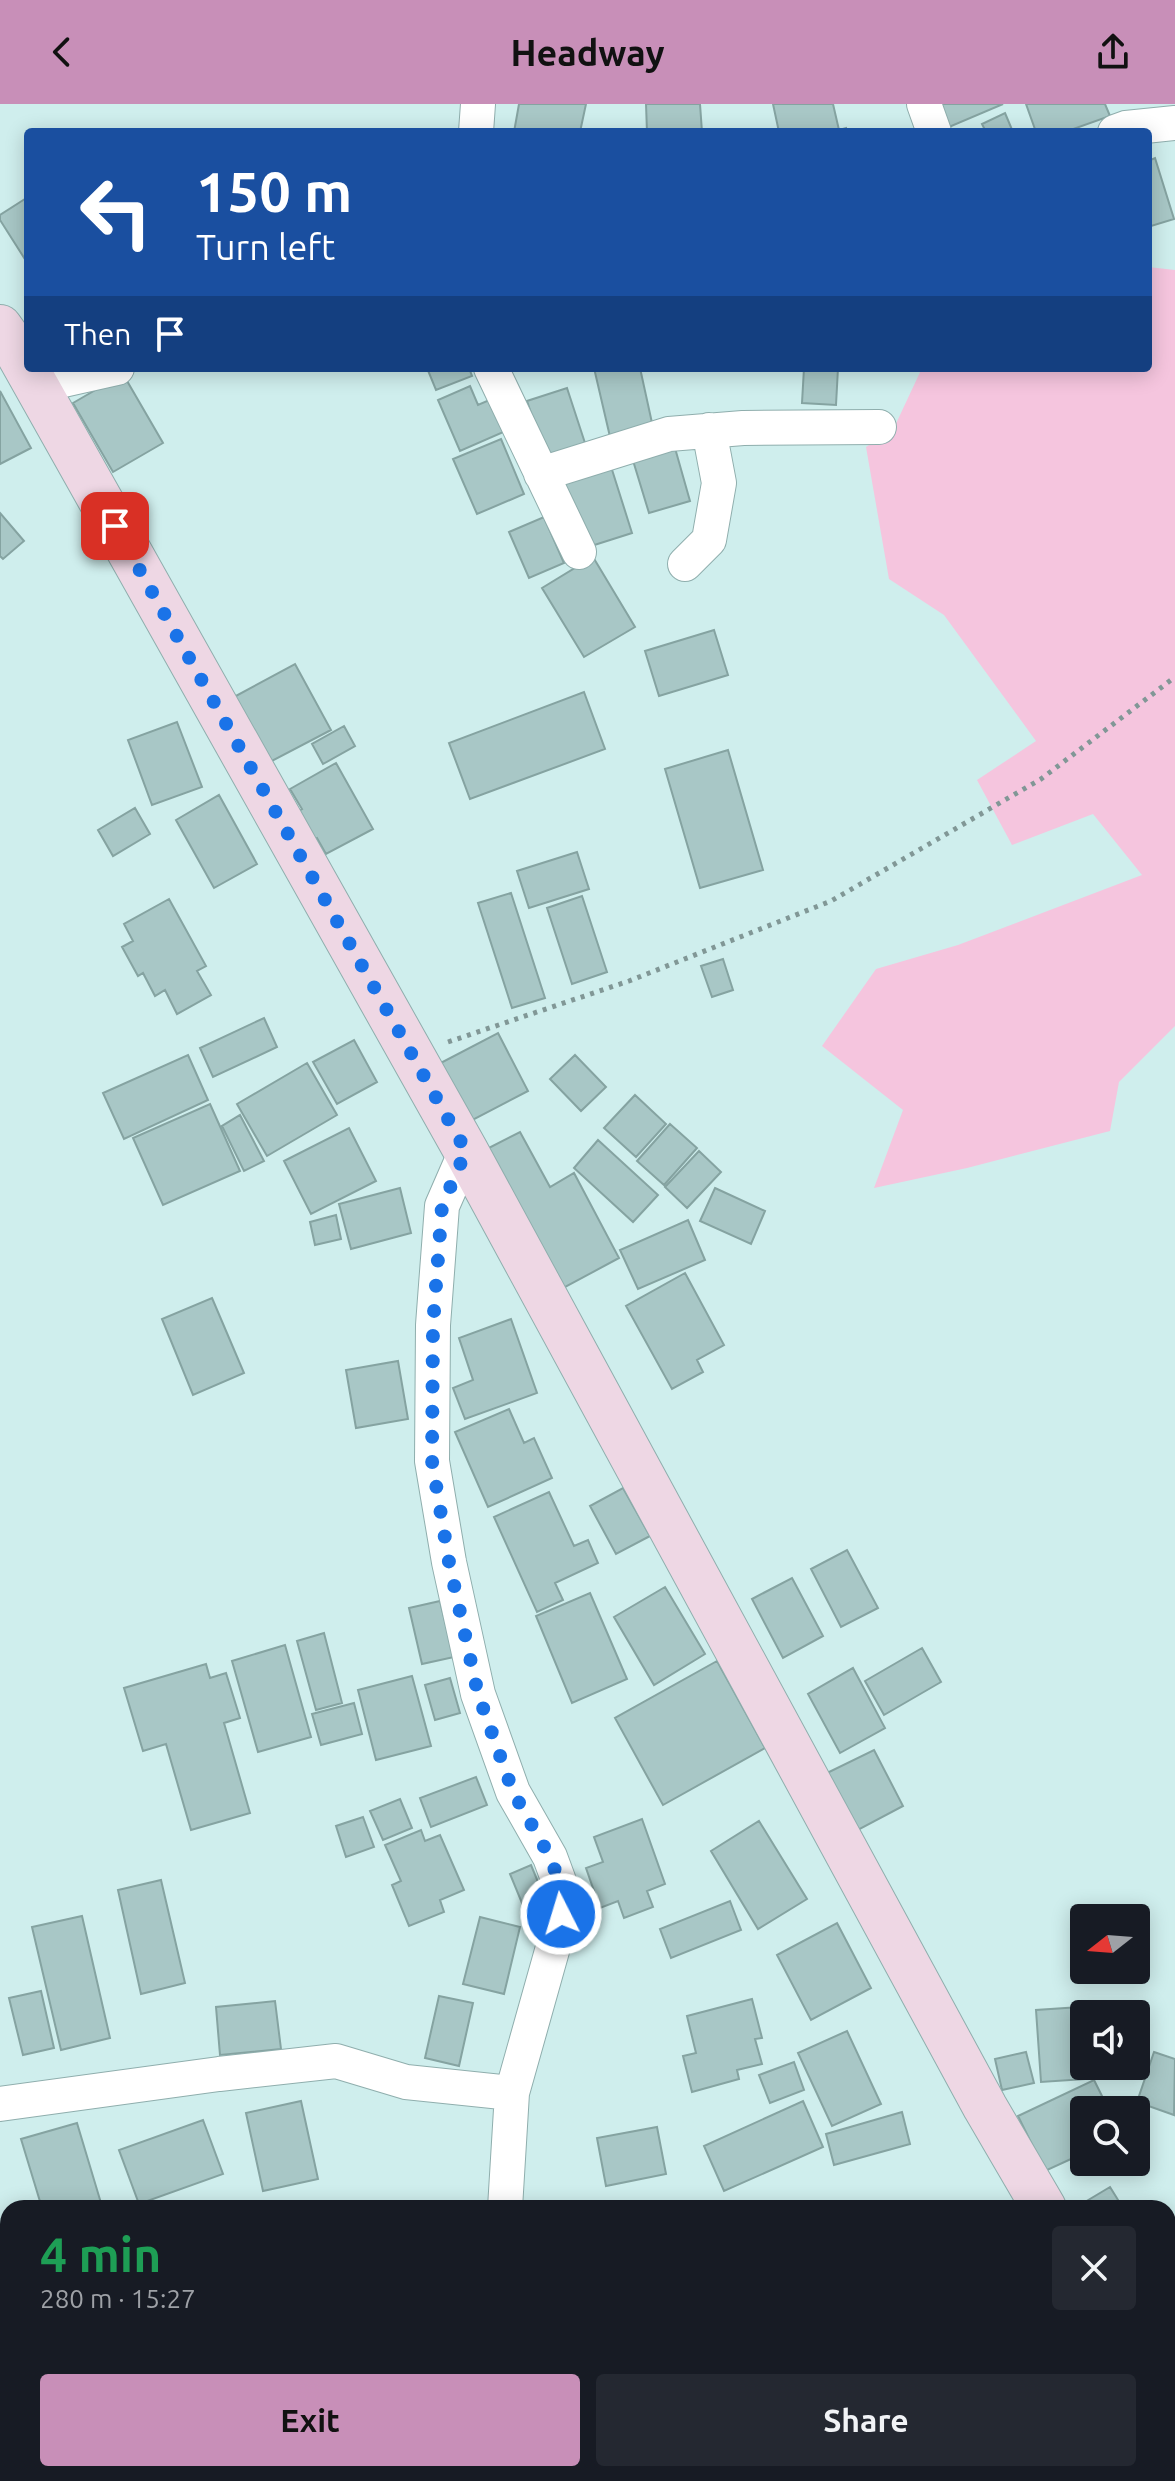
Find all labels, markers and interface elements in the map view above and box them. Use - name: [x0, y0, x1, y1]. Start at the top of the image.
- icon: back: [40, 30, 84, 74]
- icon: share: [1091, 30, 1135, 74]
- text: Headway: [510, 32, 665, 73]
- icon: left: [64, 160, 168, 264]
- text: 150 m: [196, 160, 352, 223]
- text: Turn left: [196, 226, 335, 267]
- icon: arrive: [148, 312, 192, 356]
- text: Then: [64, 317, 132, 351]
- pin: [81, 492, 149, 560]
- icon: arrive: [93, 504, 137, 548]
- position arrow: [519, 1872, 603, 1956]
- north arrow: [1070, 1904, 1150, 1984]
- map controls: [1070, 1904, 1150, 2176]
- button: sound: [1070, 2000, 1150, 2080]
- button: search: [1070, 2096, 1150, 2176]
- button: close: [1052, 2226, 1136, 2310]
- text: 4 min: [40, 2227, 161, 2281]
- text: 280 m · 15:27: [40, 2284, 196, 2313]
- button: Exit: [40, 2374, 580, 2466]
- button: Share: [596, 2374, 1136, 2466]

